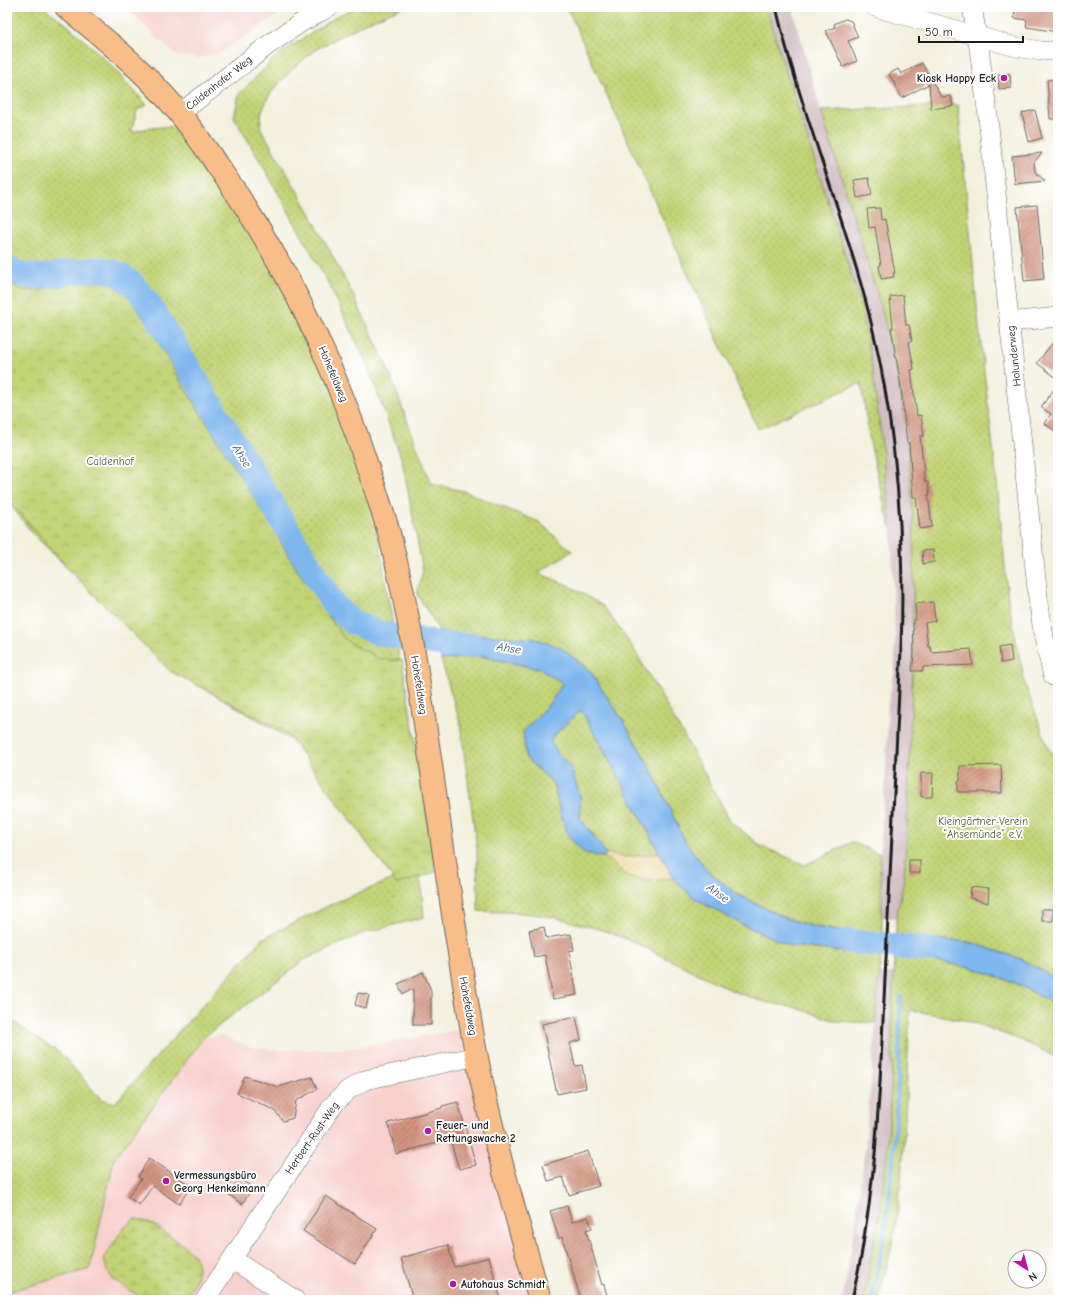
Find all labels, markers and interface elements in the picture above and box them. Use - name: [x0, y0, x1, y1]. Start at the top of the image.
- scale bar: [919, 18, 1023, 44]
- text: 50 m: [925, 25, 953, 39]
- street label: Caldenhofer Weg: [183, 53, 255, 113]
- place label: Kiosk Happy Eck: [917, 72, 997, 85]
- marker: Kiosk Happy Eck: [999, 73, 1009, 83]
- street label: Holunderweg: [1004, 325, 1024, 387]
- street label: Hohefeldweg: [315, 344, 351, 404]
- water label: Ahse: [229, 441, 254, 470]
- park label: Caldenhof: [86, 455, 134, 468]
- water label: Ahse: [495, 639, 522, 657]
- street label: Hohefeldweg: [408, 655, 430, 715]
- park label: Kleingärtner-Verein “Ahsemünde” e.V.: [938, 815, 1028, 841]
- water label: Ahse: [703, 880, 732, 906]
- street label: Hohefeldweg: [456, 976, 480, 1036]
- street label: Herbert-Rust-Weg: [282, 1099, 342, 1177]
- place label: Feuer- und Rettungswache 2: [436, 1119, 516, 1145]
- marker: Feuer- und Rettungswache 2: [423, 1126, 433, 1136]
- place label: Vermessungsbüro Georg Henkelmann: [174, 1169, 266, 1195]
- marker: Vermessungsbüro Georg Henkelmann: [161, 1176, 171, 1186]
- north arrow: [1007, 1249, 1047, 1289]
- text: N: [1026, 1269, 1039, 1284]
- place label: Autohaus Schmidt: [461, 1278, 546, 1291]
- marker: Autohaus Schmidt: [448, 1279, 458, 1289]

